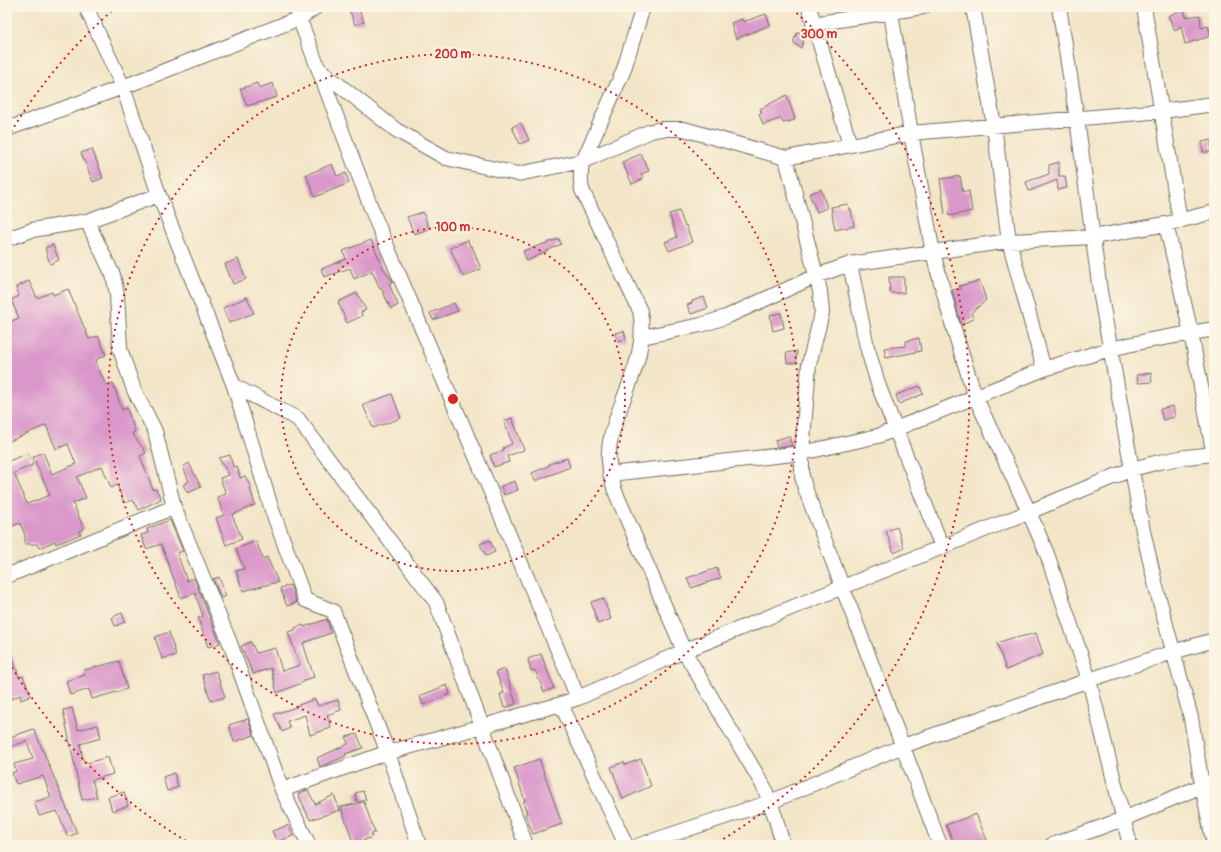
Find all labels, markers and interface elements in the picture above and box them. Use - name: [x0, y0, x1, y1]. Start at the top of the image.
- text: 300 m: [801, 27, 838, 42]
- text: 200 m: [435, 47, 472, 62]
- text: 100 m: [436, 220, 471, 235]
- centre of rings: [446, 392, 460, 406]

